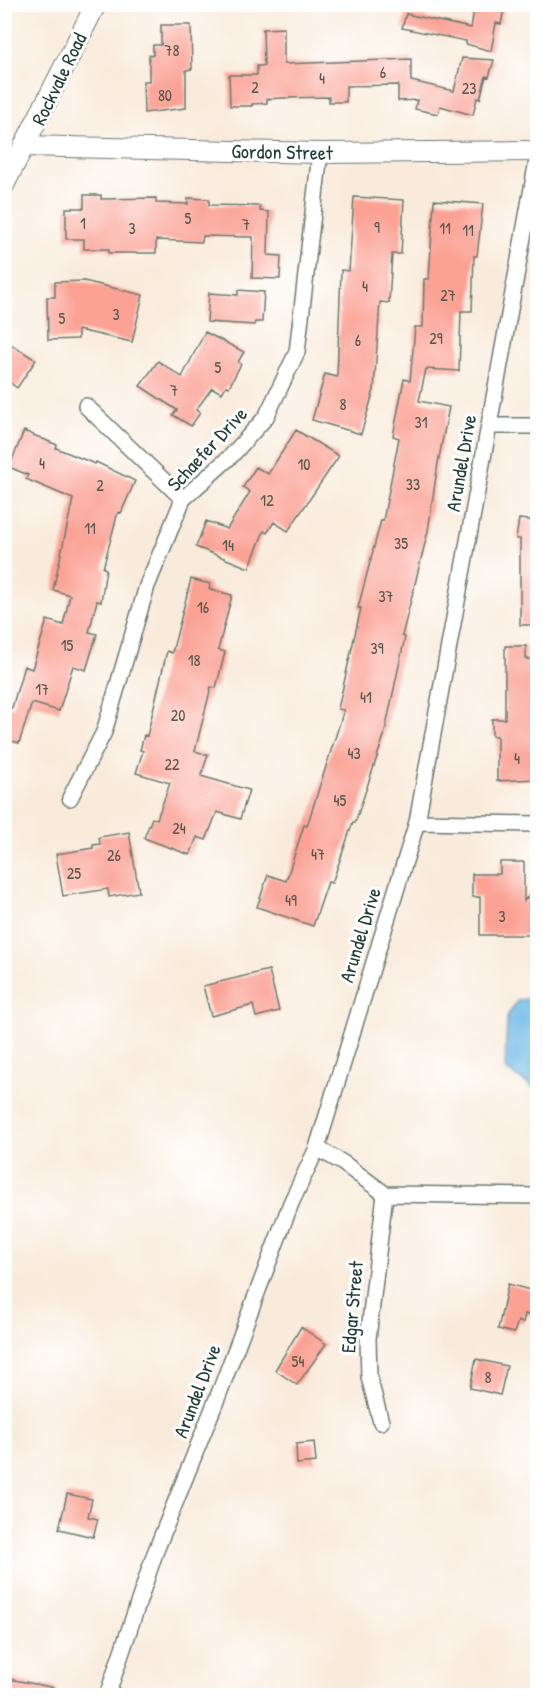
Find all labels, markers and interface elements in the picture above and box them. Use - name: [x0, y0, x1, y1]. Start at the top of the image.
- street label: Rockvale Road: [25, 28, 93, 130]
- house number: 78: [165, 39, 179, 61]
- house number: 6: [380, 61, 386, 83]
- house number: 4: [319, 67, 325, 89]
- house number: 2: [251, 76, 259, 98]
- house number: 23: [462, 77, 476, 99]
- house number: 80: [158, 84, 172, 106]
- street label: Gordon Street: [231, 137, 334, 166]
- house number: 5: [185, 207, 192, 229]
- house number: 1: [80, 212, 86, 234]
- house number: 7: [242, 213, 250, 235]
- house number: 9: [374, 216, 380, 238]
- house number: 3: [128, 217, 136, 239]
- house number: 11: [439, 217, 451, 239]
- house number: 11: [462, 219, 474, 241]
- house number: 4: [362, 275, 368, 297]
- house number: 27: [440, 284, 456, 306]
- house number: 3: [112, 303, 120, 325]
- house number: 5: [59, 307, 66, 329]
- house number: 29: [429, 327, 443, 349]
- house number: 6: [355, 329, 361, 351]
- house number: 5: [215, 356, 222, 378]
- house number: 7: [170, 379, 178, 401]
- house number: 8: [340, 393, 347, 415]
- street label: Schaefer Drive: [161, 401, 253, 497]
- house number: 31: [415, 411, 428, 433]
- street label: Arundel Drive: [439, 412, 482, 513]
- house number: 4: [39, 452, 45, 474]
- house number: 10: [298, 453, 310, 475]
- house number: 33: [406, 473, 420, 495]
- house number: 2: [96, 474, 104, 496]
- house number: 12: [260, 489, 274, 511]
- house number: 11: [84, 517, 96, 539]
- house number: 35: [394, 532, 408, 554]
- house number: 14: [222, 534, 234, 556]
- house number: 37: [378, 585, 394, 607]
- house number: 16: [197, 596, 209, 618]
- house number: 15: [61, 634, 74, 656]
- house number: 39: [370, 637, 384, 659]
- house number: 18: [188, 649, 200, 671]
- house number: 17: [35, 678, 49, 700]
- house number: 41: [360, 686, 372, 708]
- house number: 20: [171, 704, 185, 726]
- house number: 43: [347, 742, 361, 764]
- house number: 4: [514, 747, 520, 769]
- house number: 22: [165, 753, 180, 775]
- house number: 45: [334, 789, 347, 811]
- house number: 24: [172, 817, 186, 839]
- house number: 47: [311, 843, 325, 865]
- house number: 26: [107, 844, 121, 866]
- house number: 25: [67, 862, 81, 884]
- street label: Arundel Drive: [332, 884, 387, 986]
- house number: 49: [285, 889, 297, 911]
- house number: 3: [498, 905, 506, 927]
- street label: Edgar Street: [334, 1259, 369, 1354]
- street label: Arundel Drive: [166, 1340, 227, 1441]
- house number: 54: [292, 1350, 304, 1372]
- house number: 8: [485, 1366, 492, 1388]

